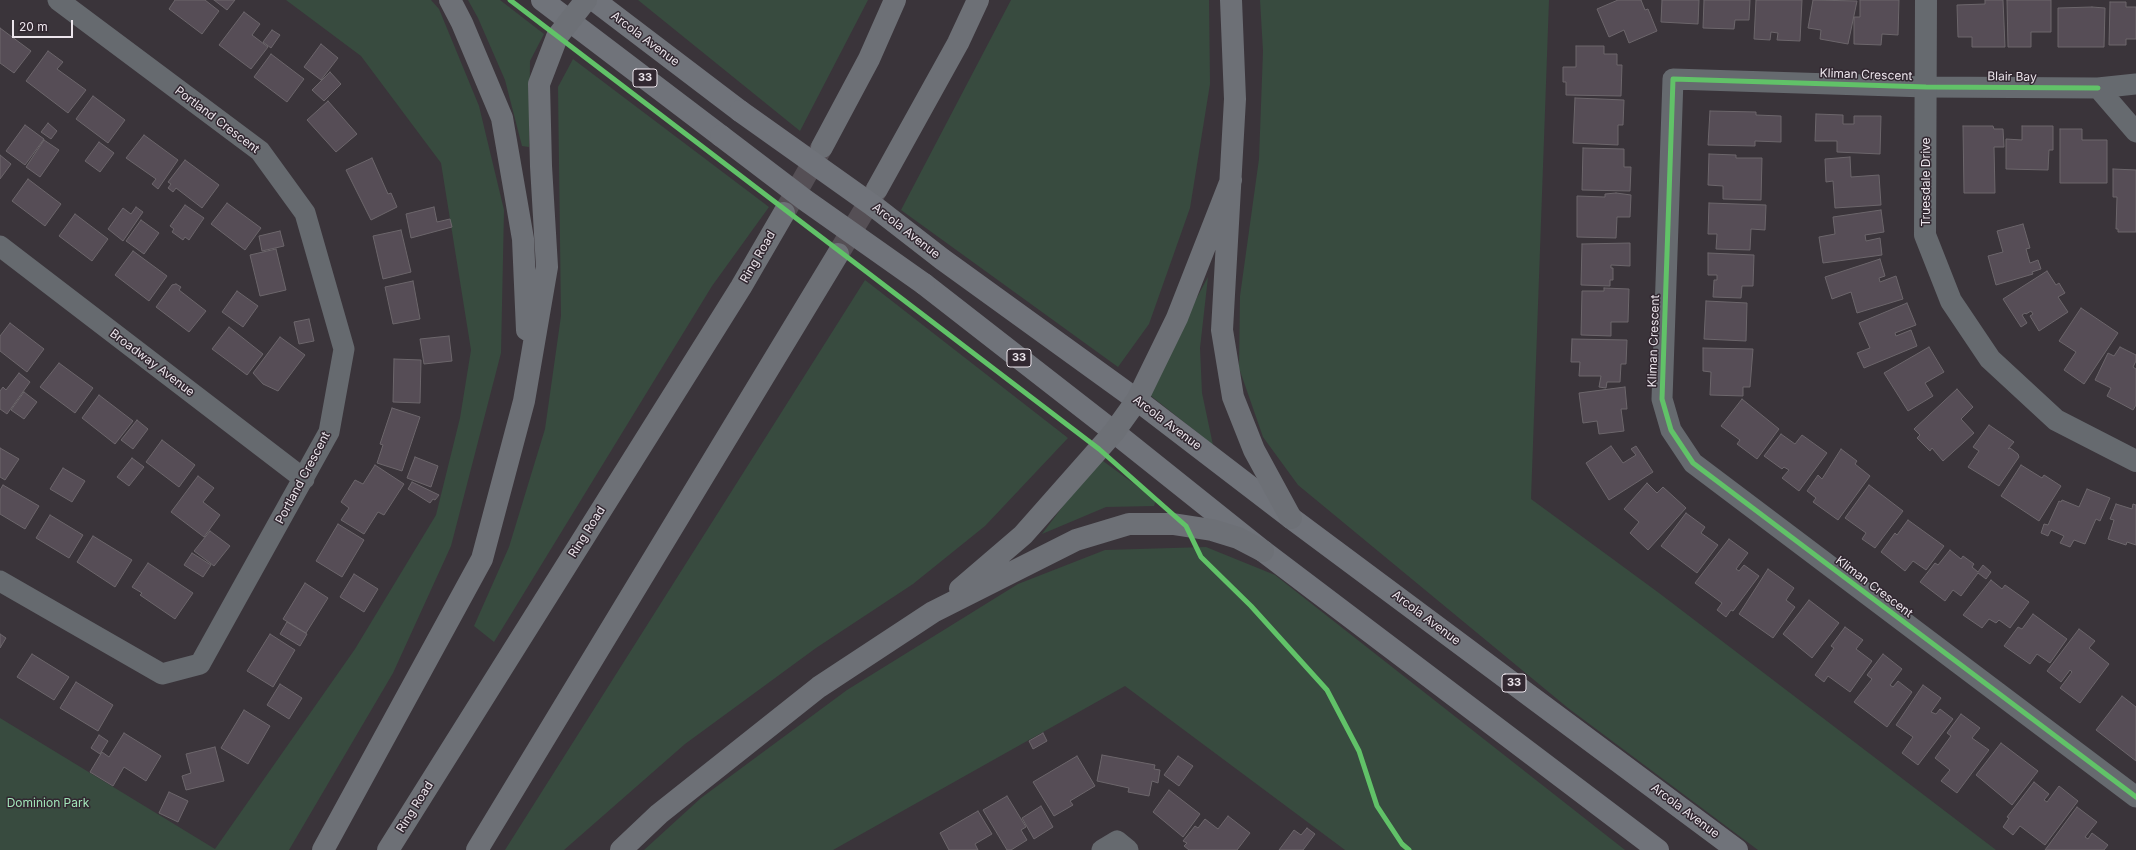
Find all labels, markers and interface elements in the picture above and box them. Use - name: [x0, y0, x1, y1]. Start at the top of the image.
- street label: Arcola Avenue: [608, 9, 682, 69]
- scale bar: [14, 12, 75, 38]
- text: 20 m: [19, 19, 48, 34]
- street label: Kliman Crescent: [1819, 66, 1913, 84]
- road number: 33: [633, 69, 657, 87]
- street label: Blair Bay: [1987, 69, 2037, 85]
- street label: Portland Crescent: [172, 84, 262, 156]
- street label: Truesdale Drive: [1919, 137, 1933, 227]
- street label: Arcola Avenue: [869, 200, 943, 262]
- street label: Ring Road: [737, 229, 779, 285]
- street label: Kliman Crescent: [1645, 294, 1663, 388]
- street label: Broadway Avenue: [107, 326, 197, 400]
- road number: 33: [1007, 349, 1031, 367]
- street label: Arcola Avenue: [1130, 393, 1204, 453]
- street label: Portland Crescent: [273, 430, 333, 526]
- street label: Ring Road: [566, 504, 608, 560]
- street label: Kliman Crescent: [1833, 553, 1915, 621]
- street label: Arcola Avenue: [1389, 588, 1463, 648]
- road number: 33: [1502, 674, 1526, 692]
- street label: Ring Road: [394, 779, 436, 835]
- street label: Arcola Avenue: [1648, 781, 1722, 841]
- park label: Dominion Park: [7, 796, 89, 810]

